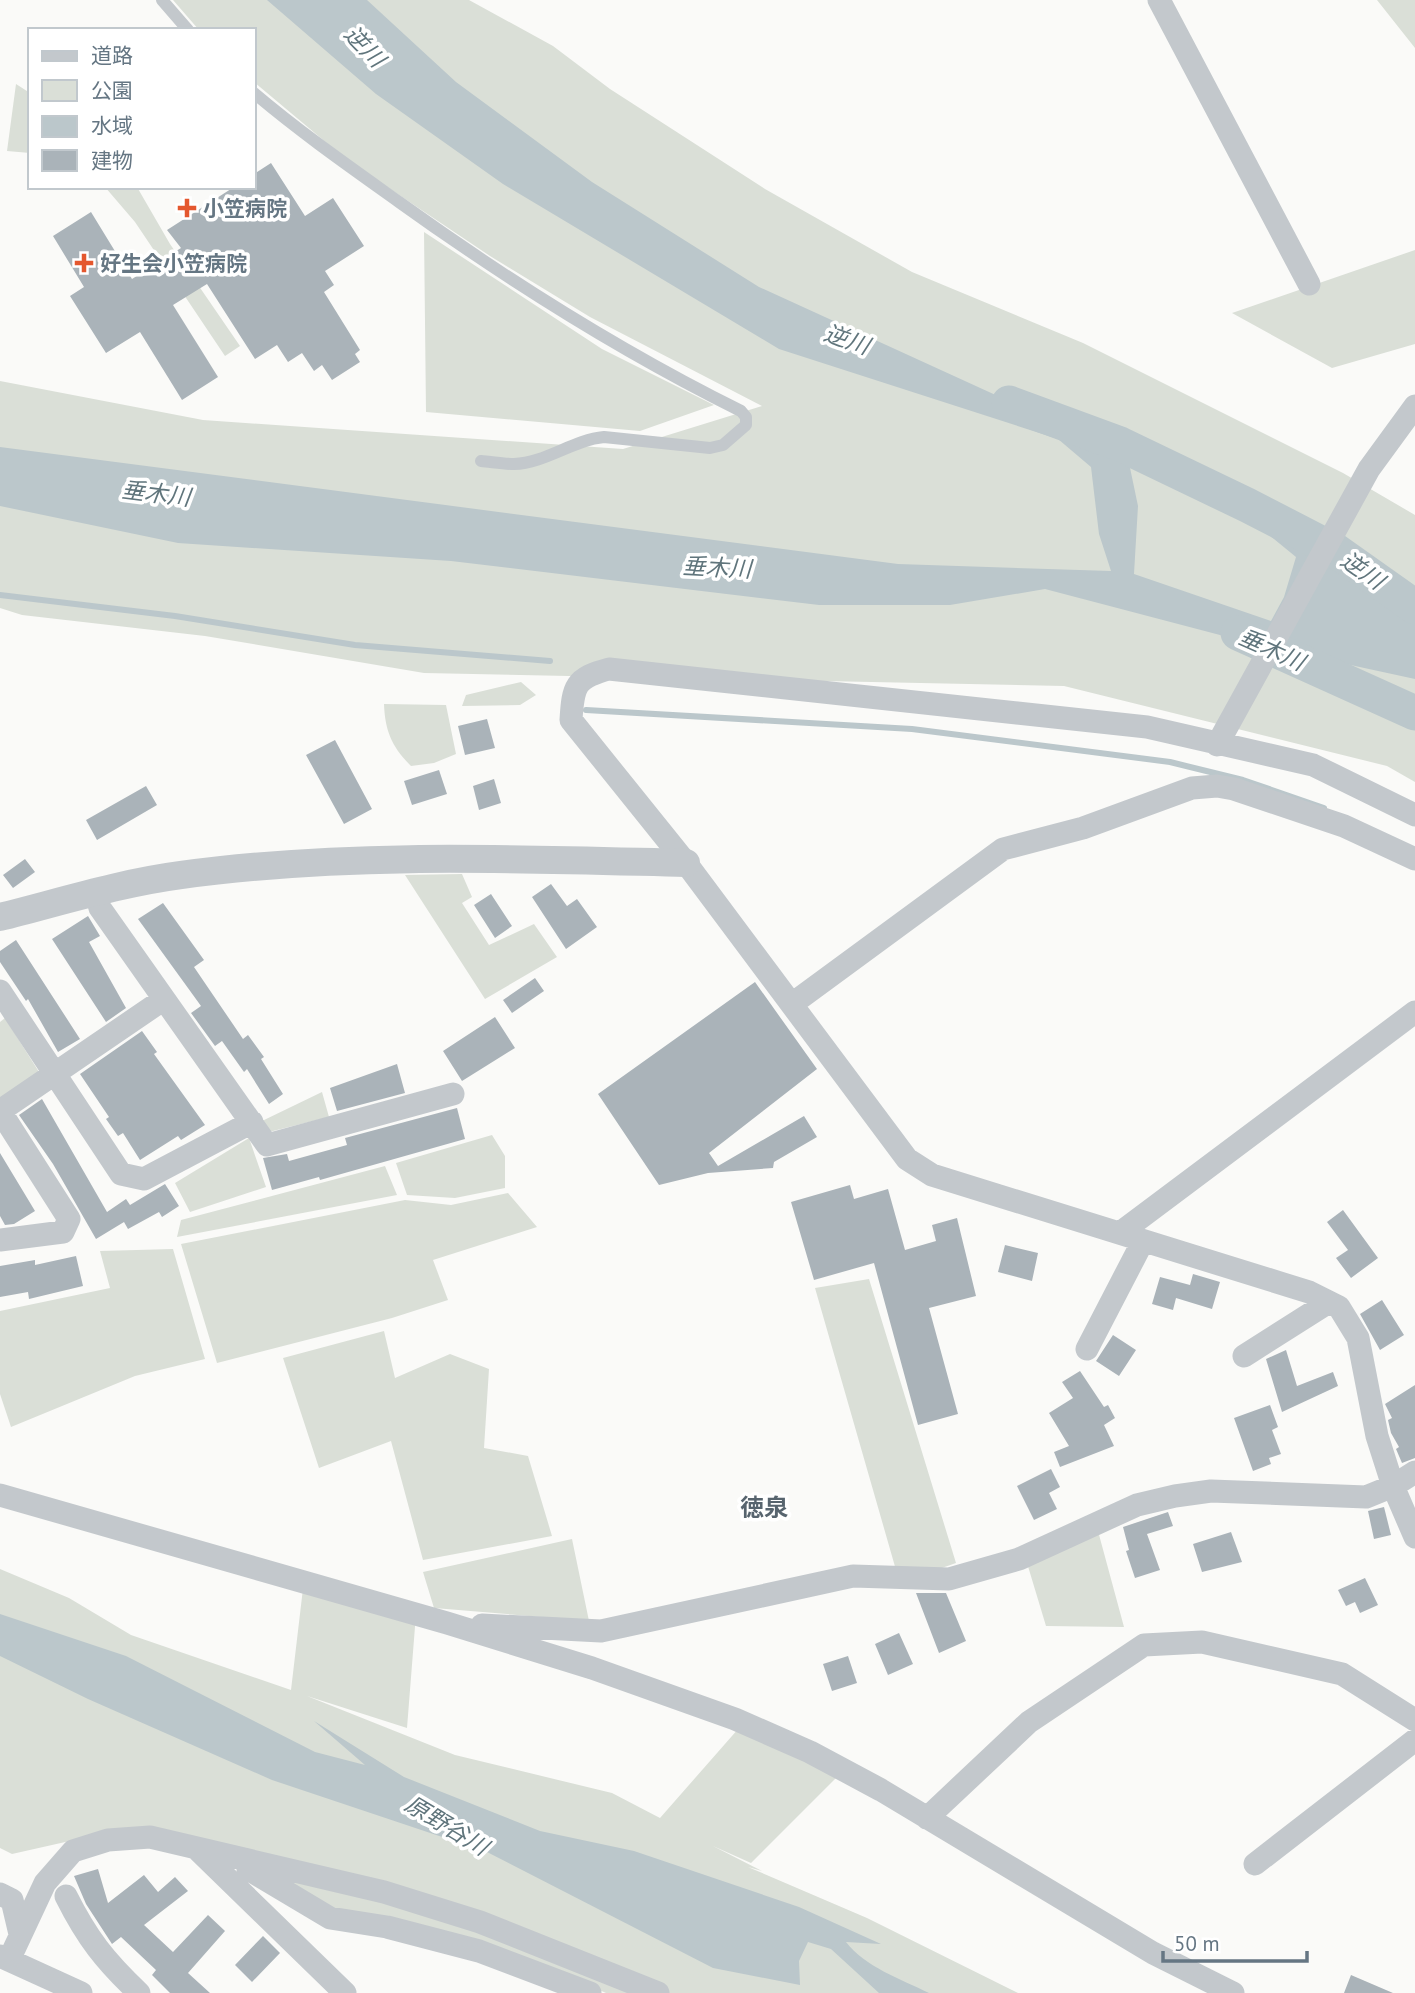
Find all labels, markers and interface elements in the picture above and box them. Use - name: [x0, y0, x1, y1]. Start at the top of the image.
- water label: 逆川: [339, 19, 393, 75]
- legend: [28, 28, 256, 189]
- text: 道路: [91, 42, 133, 69]
- text: 公園: [91, 77, 133, 104]
- text: 水域: [91, 112, 133, 139]
- text: 建物: [91, 147, 133, 174]
- place label: 小笠病院: [203, 195, 287, 222]
- marker: 小笠病院: [177, 198, 197, 218]
- place label: 好生会小笠病院: [100, 250, 247, 277]
- marker: 好生会小笠病院: [74, 253, 94, 273]
- water label: 逆川: [821, 318, 876, 361]
- water label: 垂木川: [120, 474, 195, 512]
- water label: 逆川: [1336, 545, 1393, 597]
- water label: 垂木川: [682, 551, 755, 583]
- water label: 垂木川: [1235, 622, 1312, 677]
- district label: 徳泉: [740, 1492, 788, 1523]
- water label: 原野谷川: [400, 1789, 496, 1863]
- scale bar: [1163, 1920, 1306, 1964]
- text: 50 m: [1174, 1930, 1220, 1957]

